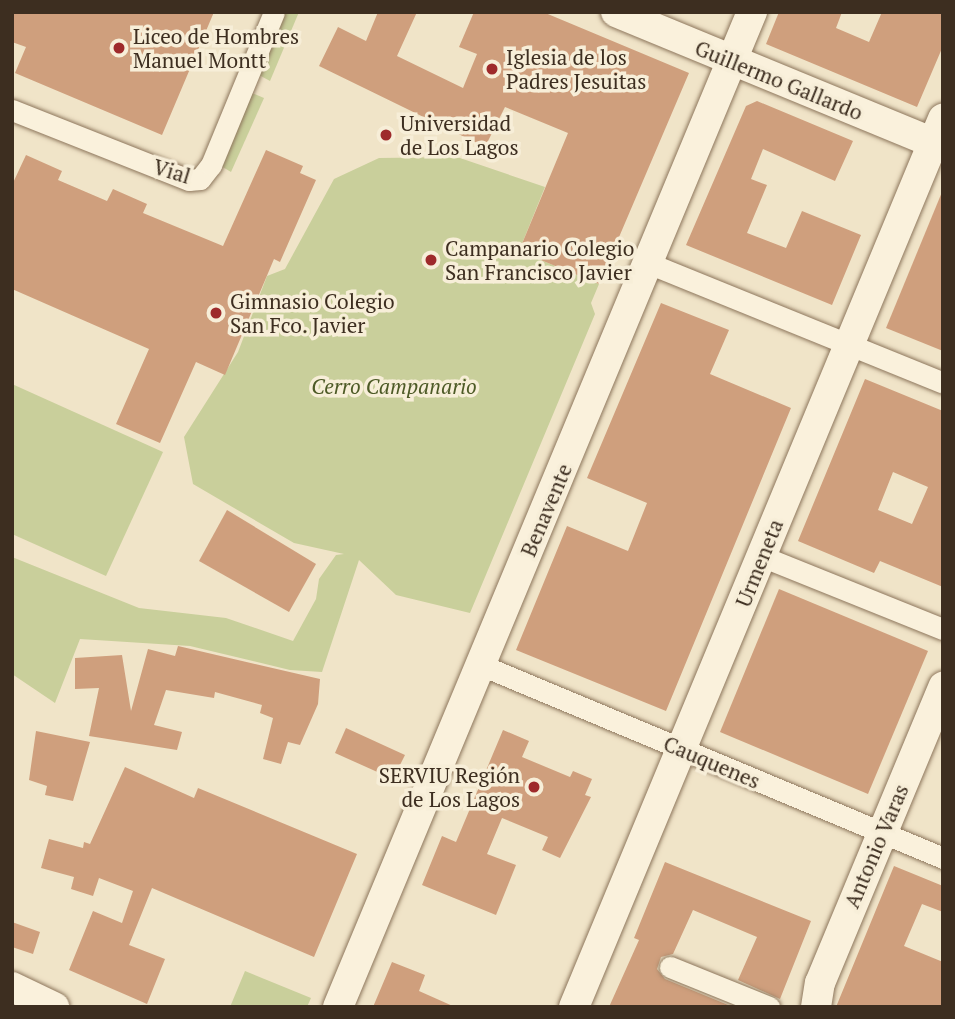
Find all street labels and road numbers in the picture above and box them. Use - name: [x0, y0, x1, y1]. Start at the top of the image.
- street label: Guillermo Gallardo: [691, 35, 867, 125]
- street label: Vial: [150, 153, 194, 189]
- street label: Benavente: [515, 460, 577, 560]
- street label: Urmeneta: [730, 515, 788, 611]
- street label: Cauquenes: [660, 730, 764, 794]
- street label: Antonio Varas: [838, 780, 914, 912]

